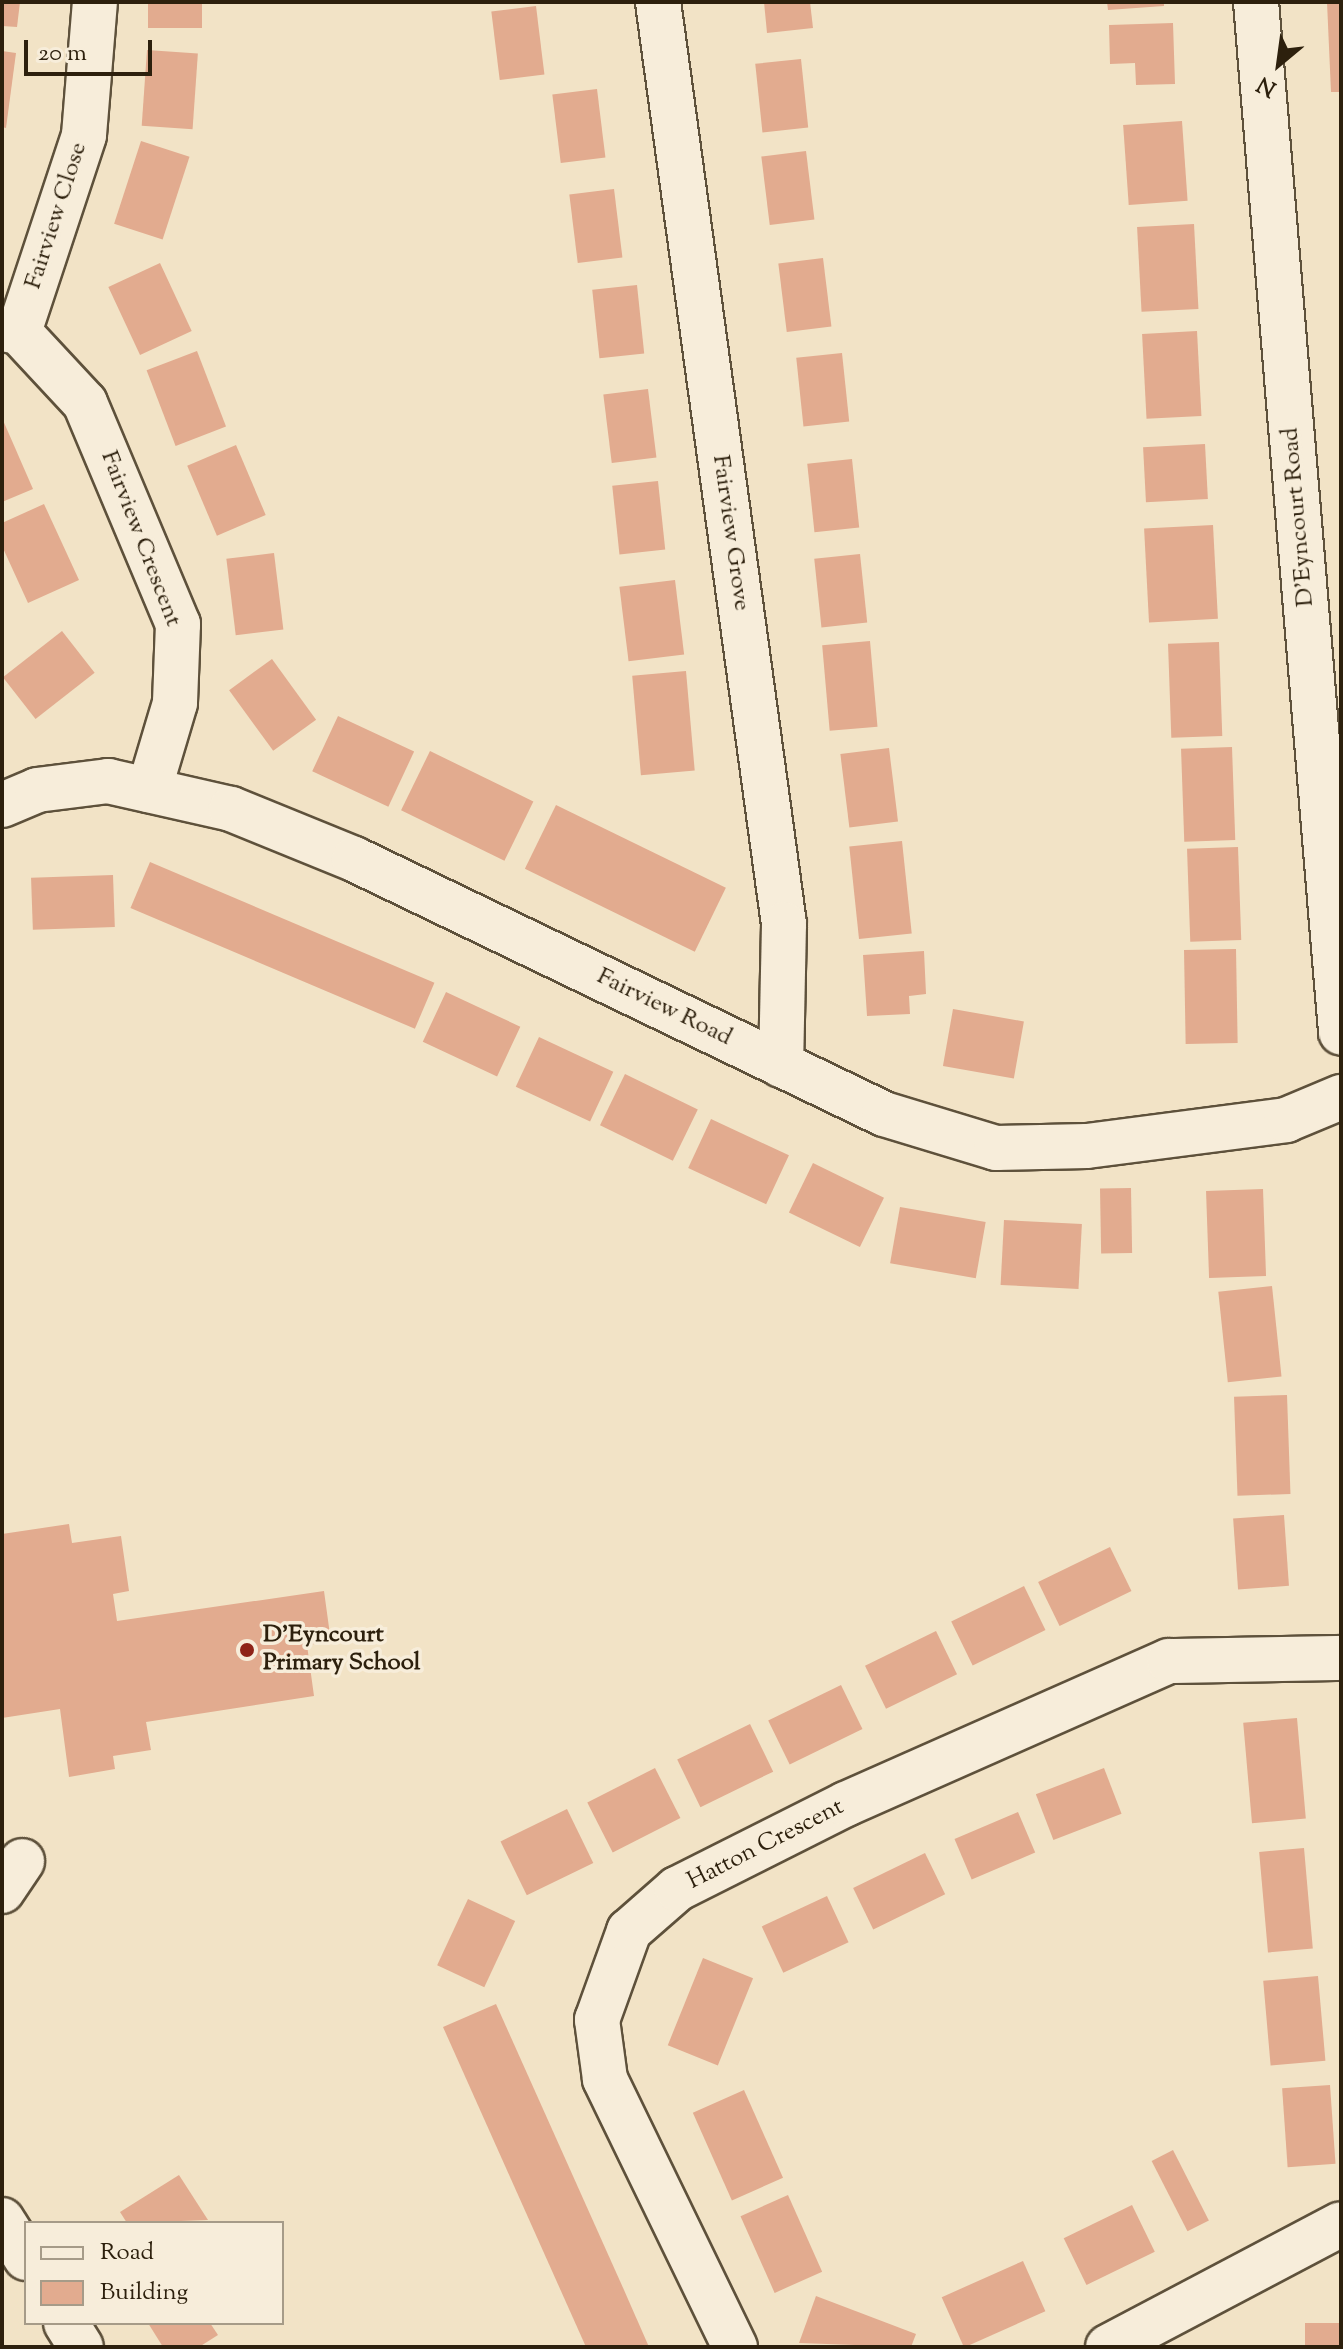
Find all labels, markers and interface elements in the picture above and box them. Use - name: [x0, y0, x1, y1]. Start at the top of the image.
- scale bar: [28, 24, 156, 74]
- north arrow: [1239, 24, 1319, 104]
- text: 20 m: [38, 37, 87, 71]
- text: N: [1252, 67, 1283, 103]
- street label: Fairview Close: [20, 139, 94, 293]
- street label: D'Eyncourt Road: [1277, 426, 1321, 608]
- street label: Fairview Crescent: [93, 447, 187, 631]
- street label: Fairview Grove: [705, 453, 755, 613]
- street label: Fairview Road: [592, 963, 736, 1053]
- place label: D'Eyncourt Primary School: [263, 1622, 420, 1678]
- marker: D'Eyncourt Primary School: [238, 1641, 256, 1659]
- street label: Hatton Crescent: [683, 1793, 849, 1897]
- legend: [24, 2221, 284, 2325]
- text: Road: [100, 2236, 154, 2270]
- text: Building: [100, 2276, 188, 2310]

